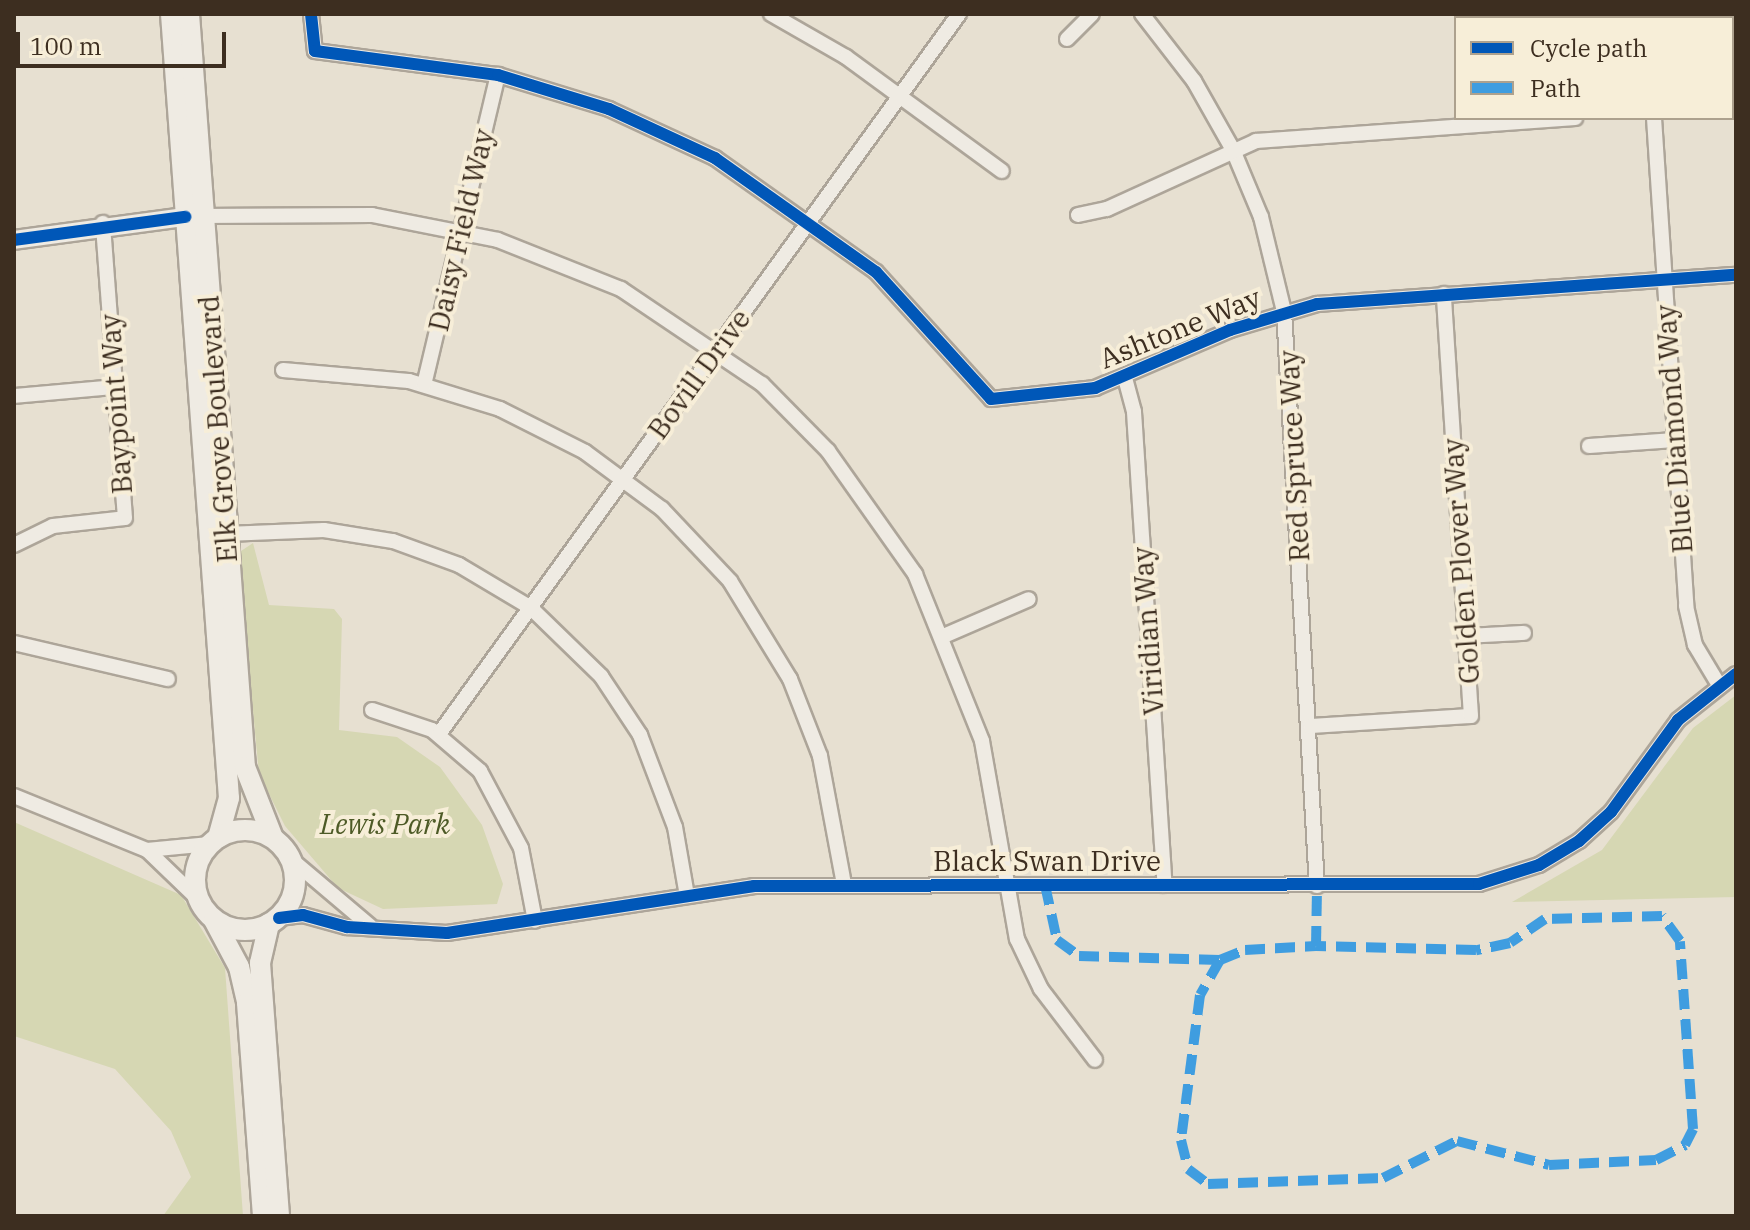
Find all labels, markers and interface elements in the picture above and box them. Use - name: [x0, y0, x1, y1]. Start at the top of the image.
- scale bar: [20, 16, 230, 66]
- legend: [1454, 16, 1734, 120]
- text: 100 m: [30, 30, 102, 62]
- text: Cycle path: [1530, 32, 1647, 64]
- text: Path: [1530, 72, 1581, 104]
- street label: Daisy Field Way: [421, 125, 501, 335]
- street label: Ashtone Way: [1095, 280, 1265, 376]
- street label: Elk Grove Boulevard: [192, 294, 244, 564]
- street label: Bovill Drive: [641, 303, 757, 445]
- street label: Blue Diamond Way: [1649, 304, 1699, 554]
- street label: Baypoint Way: [93, 313, 139, 495]
- street label: Red Spruce Way: [1272, 349, 1316, 563]
- street label: Golden Plover Way: [1436, 437, 1486, 685]
- street label: Viridian Way: [1125, 546, 1171, 716]
- park label: Lewis Park: [320, 807, 450, 841]
- street label: Black Swan Drive: [933, 844, 1161, 878]

